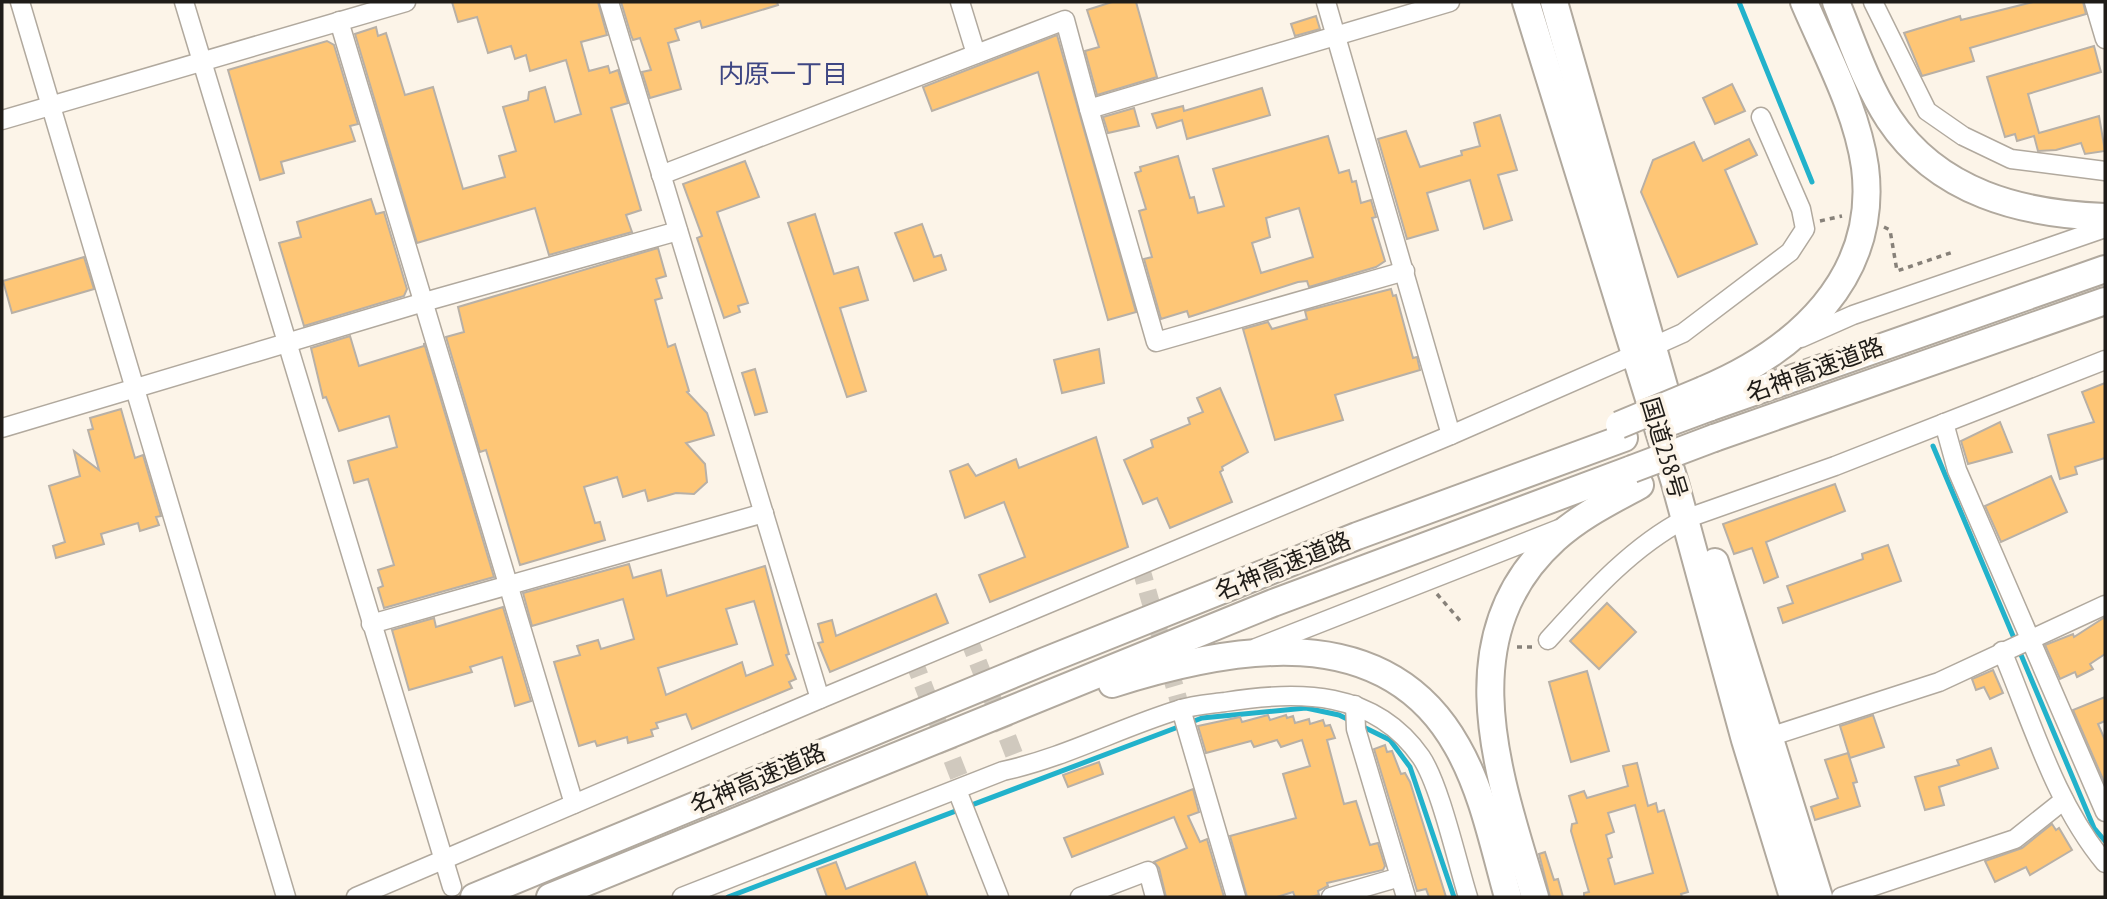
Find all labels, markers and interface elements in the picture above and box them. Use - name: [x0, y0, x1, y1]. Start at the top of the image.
- district label: 内原一丁目: [718, 57, 848, 90]
- street label: 名神高速道路: [1742, 330, 1888, 409]
- street label: 国道258号: [1634, 393, 1695, 502]
- street label: 名神高速道路: [1210, 524, 1355, 607]
- street label: 名神高速道路: [685, 736, 830, 821]

